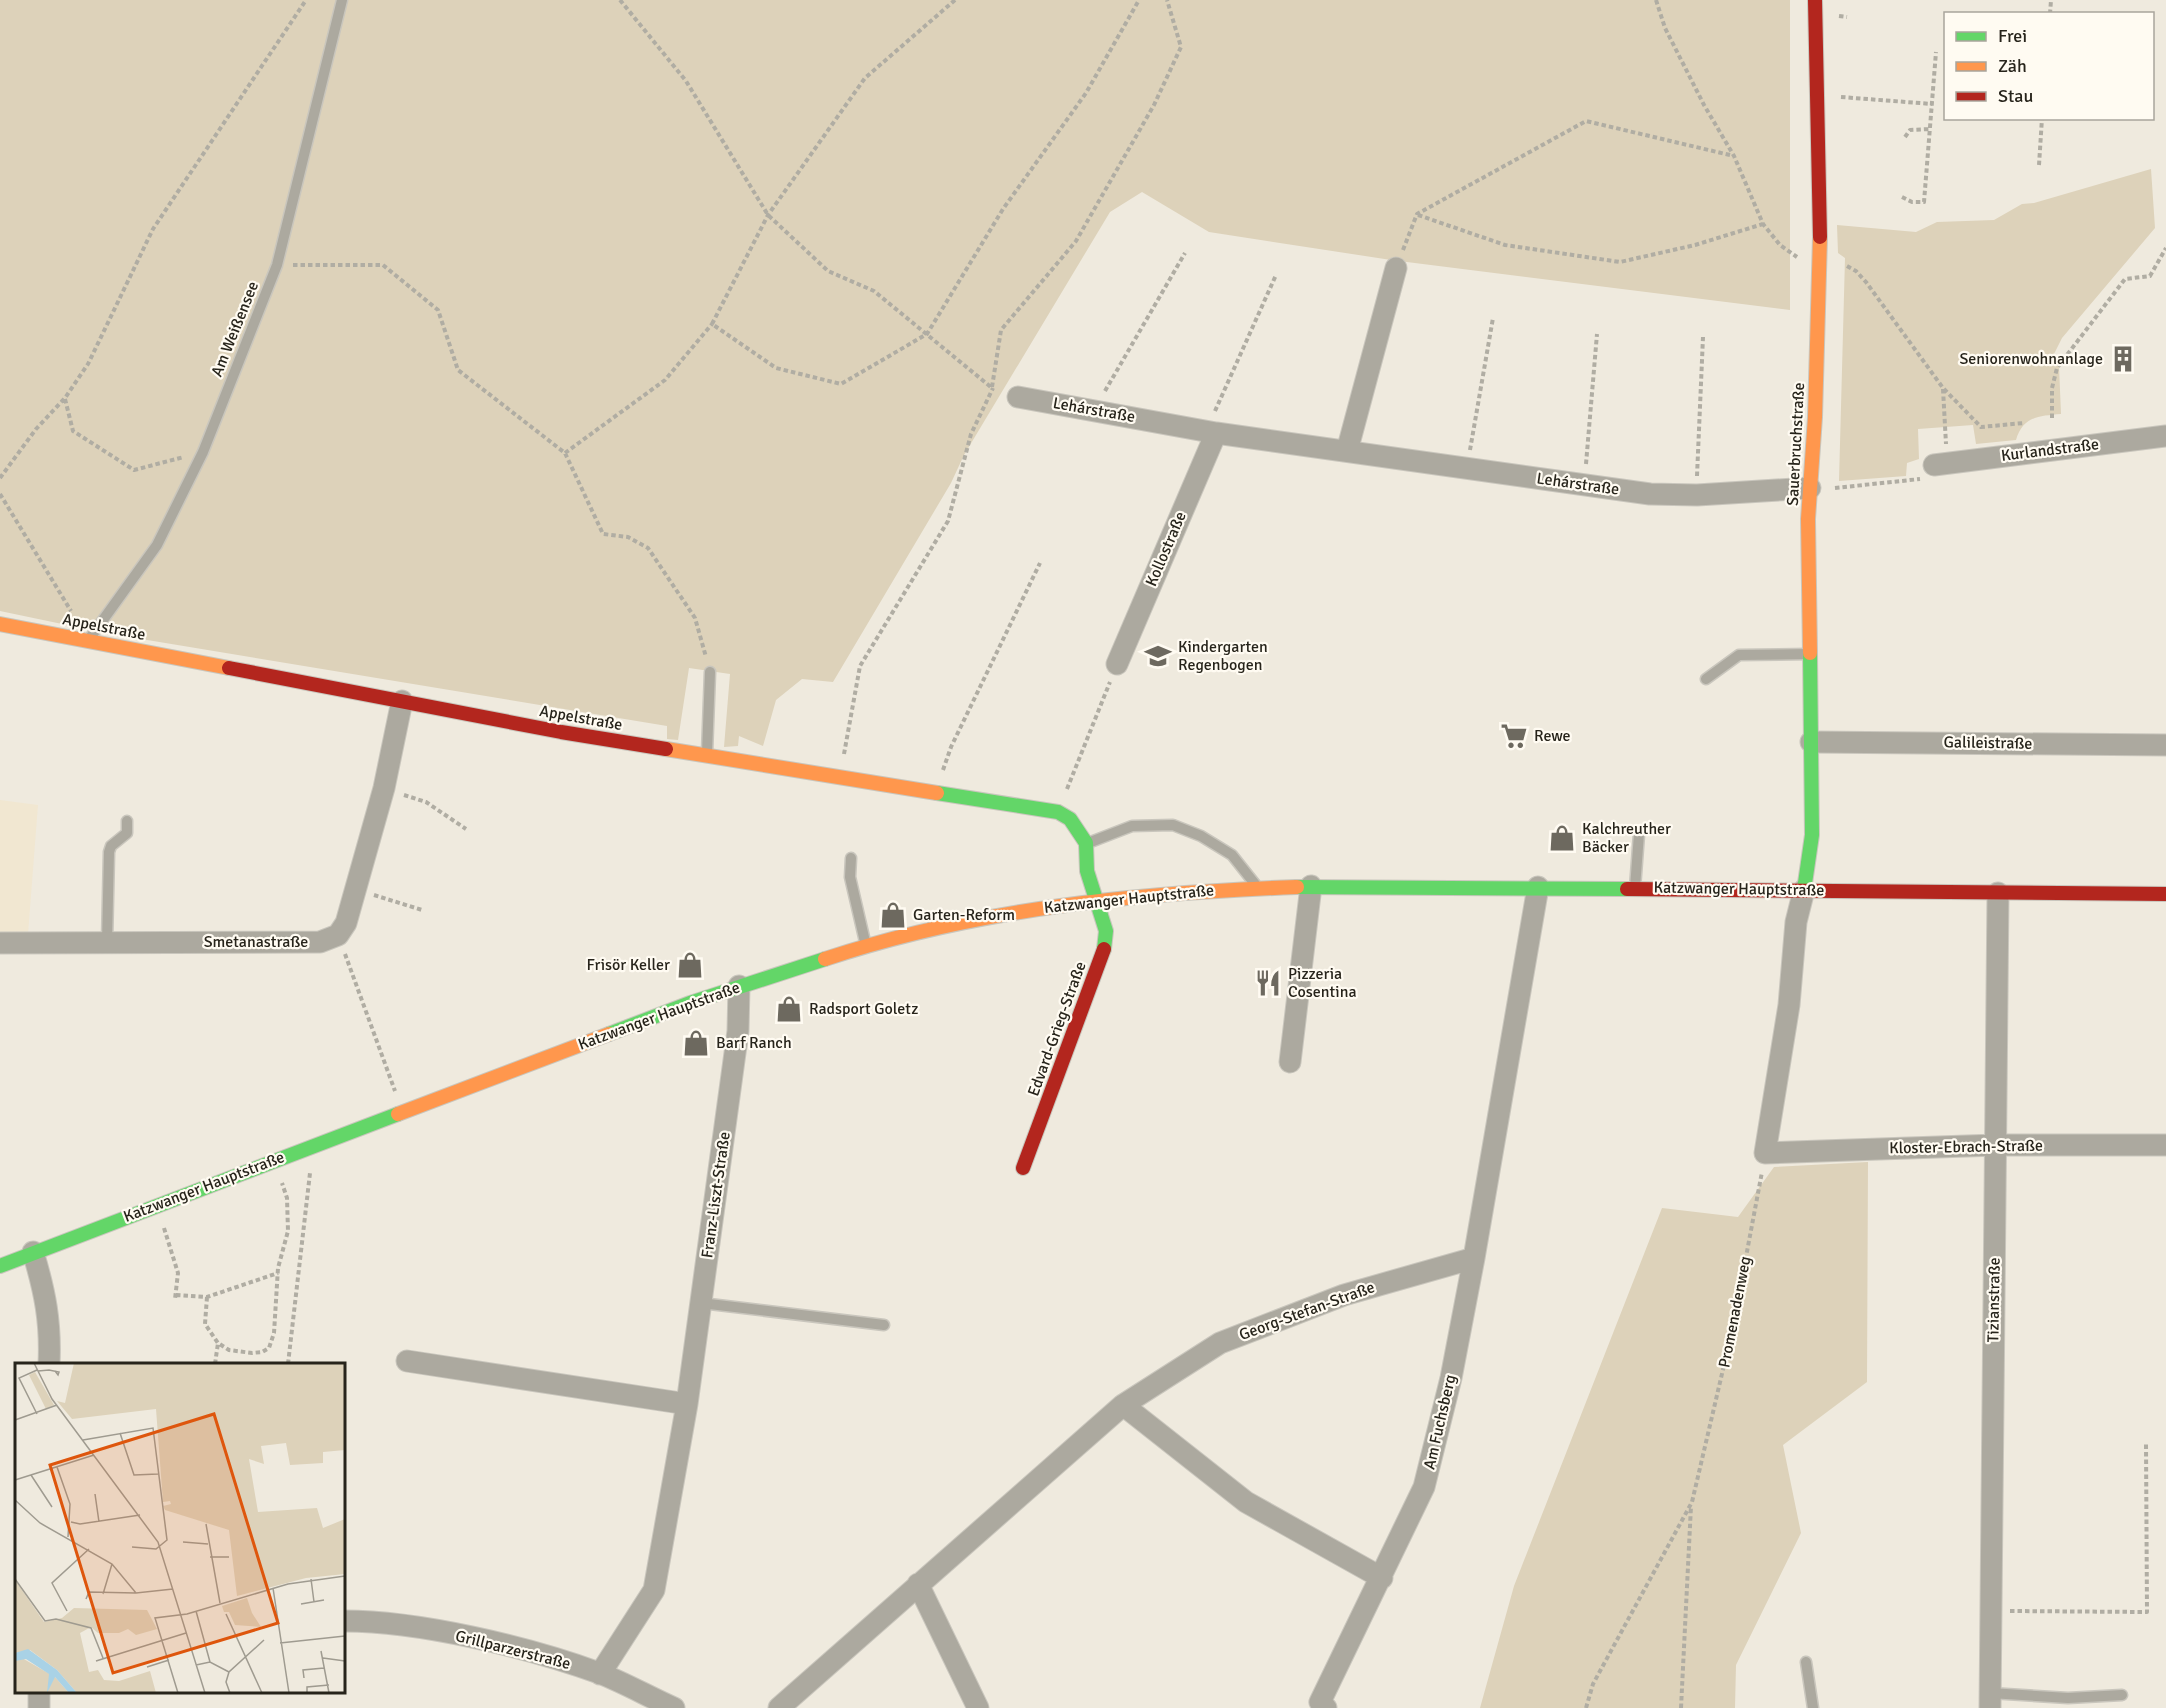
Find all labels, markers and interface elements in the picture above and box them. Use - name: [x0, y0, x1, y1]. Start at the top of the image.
- legend: [1944, 12, 2154, 120]
- text: Frei: [1998, 25, 2027, 47]
- text: Zäh: [1998, 55, 2027, 77]
- text: Stau: [1998, 85, 2033, 107]
- street label: Am Weißensee: [207, 278, 263, 380]
- building icon: Seniorenwohnanlage: [2108, 344, 2138, 374]
- place label: Seniorenwohnanlage: [1959, 349, 2103, 369]
- street label: Sauerbruchstraße: [1783, 382, 1809, 506]
- street label: Lehárstraße: [1051, 393, 1137, 427]
- street label: Kurlandstraße: [2000, 434, 2100, 466]
- street label: Lehárstraße: [1535, 468, 1621, 500]
- street label: Kollostraße: [1141, 509, 1191, 589]
- street label: Appelstraße: [61, 609, 147, 645]
- place label: Kindergarten Regenbogen: [1178, 637, 1268, 675]
- school or university icon: Kindergarten Regenbogen: [1143, 641, 1173, 671]
- street label: Appelstraße: [538, 701, 624, 735]
- supermarket icon: Rewe: [1499, 721, 1529, 751]
- place label: Rewe: [1534, 726, 1571, 746]
- street label: Galileistraße: [1943, 732, 2033, 754]
- place label: Kalchreuther Bäcker: [1582, 819, 1671, 857]
- shop icon: Kalchreuther Bäcker: [1547, 823, 1577, 853]
- street label: Katzwanger Hauptstraße: [1653, 878, 1825, 900]
- street label: Katzwanger Hauptstraße: [1043, 880, 1215, 918]
- shop icon: Garten-Reform: [878, 900, 908, 930]
- place label: Garten-Reform: [913, 905, 1015, 925]
- street label: Smetanastraße: [204, 932, 308, 952]
- shop icon: Frisör Keller: [675, 950, 705, 980]
- place label: Frisör Keller: [587, 955, 670, 975]
- street label: Edvard-Grieg-Straße: [1023, 959, 1091, 1099]
- place label: Pizzeria Cosentina: [1288, 964, 1357, 1002]
- restaurant icon: Pizzeria Cosentina: [1253, 968, 1283, 998]
- street label: Katzwanger Hauptstraße: [575, 977, 743, 1055]
- shop icon: Radsport Goletz: [774, 994, 804, 1024]
- place label: Radsport Goletz: [809, 999, 918, 1019]
- shop icon: Barf Ranch: [681, 1028, 711, 1058]
- place label: Barf Ranch: [716, 1033, 792, 1053]
- street label: Franz-Liszt-Straße: [697, 1131, 735, 1259]
- street label: Kloster-Ebrach-Straße: [1889, 1136, 2043, 1158]
- street label: Katzwanger Hauptstraße: [121, 1147, 287, 1227]
- street label: Promenadenweg: [1714, 1255, 1756, 1369]
- street label: Tizianstraße: [1983, 1257, 2005, 1343]
- street label: Georg-Stefan-Straße: [1236, 1277, 1378, 1345]
- inset map: [15, 1363, 345, 1693]
- street label: Am Fuchsberg: [1419, 1373, 1461, 1471]
- street label: Grillparzerstraße: [453, 1626, 573, 1674]

